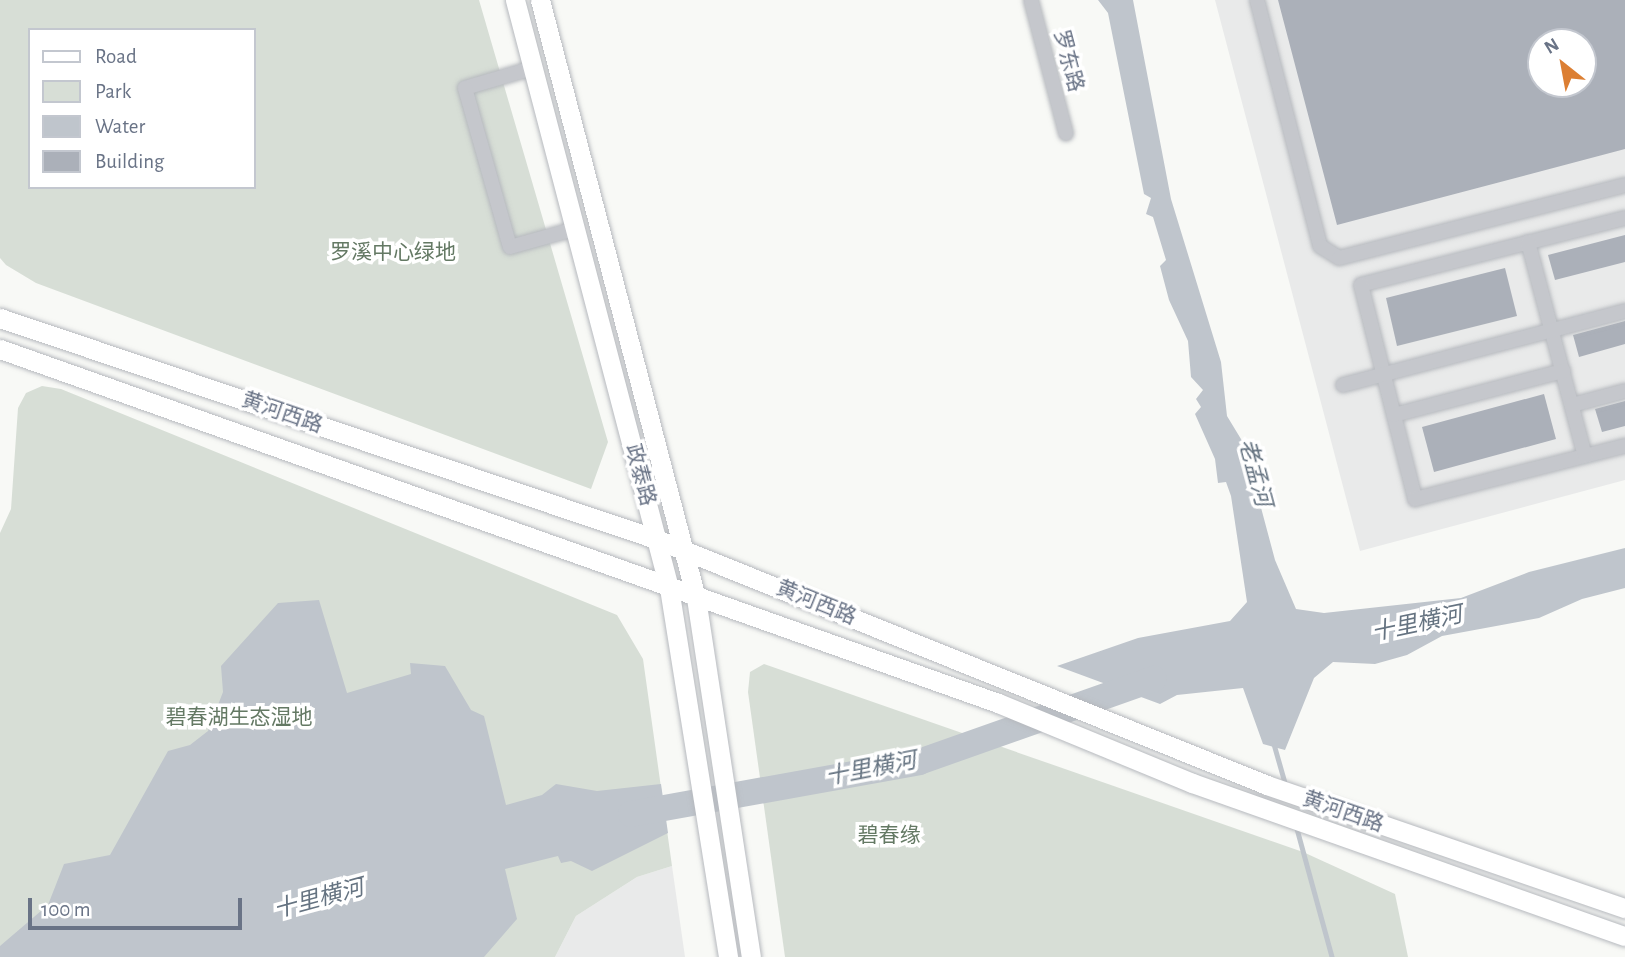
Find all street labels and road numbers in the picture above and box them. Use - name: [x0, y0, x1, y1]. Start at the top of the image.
- street label: 罗东路: [1048, 27, 1088, 95]
- street label: 黄河西路: [238, 387, 326, 439]
- street label: 政泰路: [620, 441, 660, 509]
- street label: 黄河西路: [772, 576, 860, 630]
- street label: 黄河西路: [1299, 786, 1387, 838]

